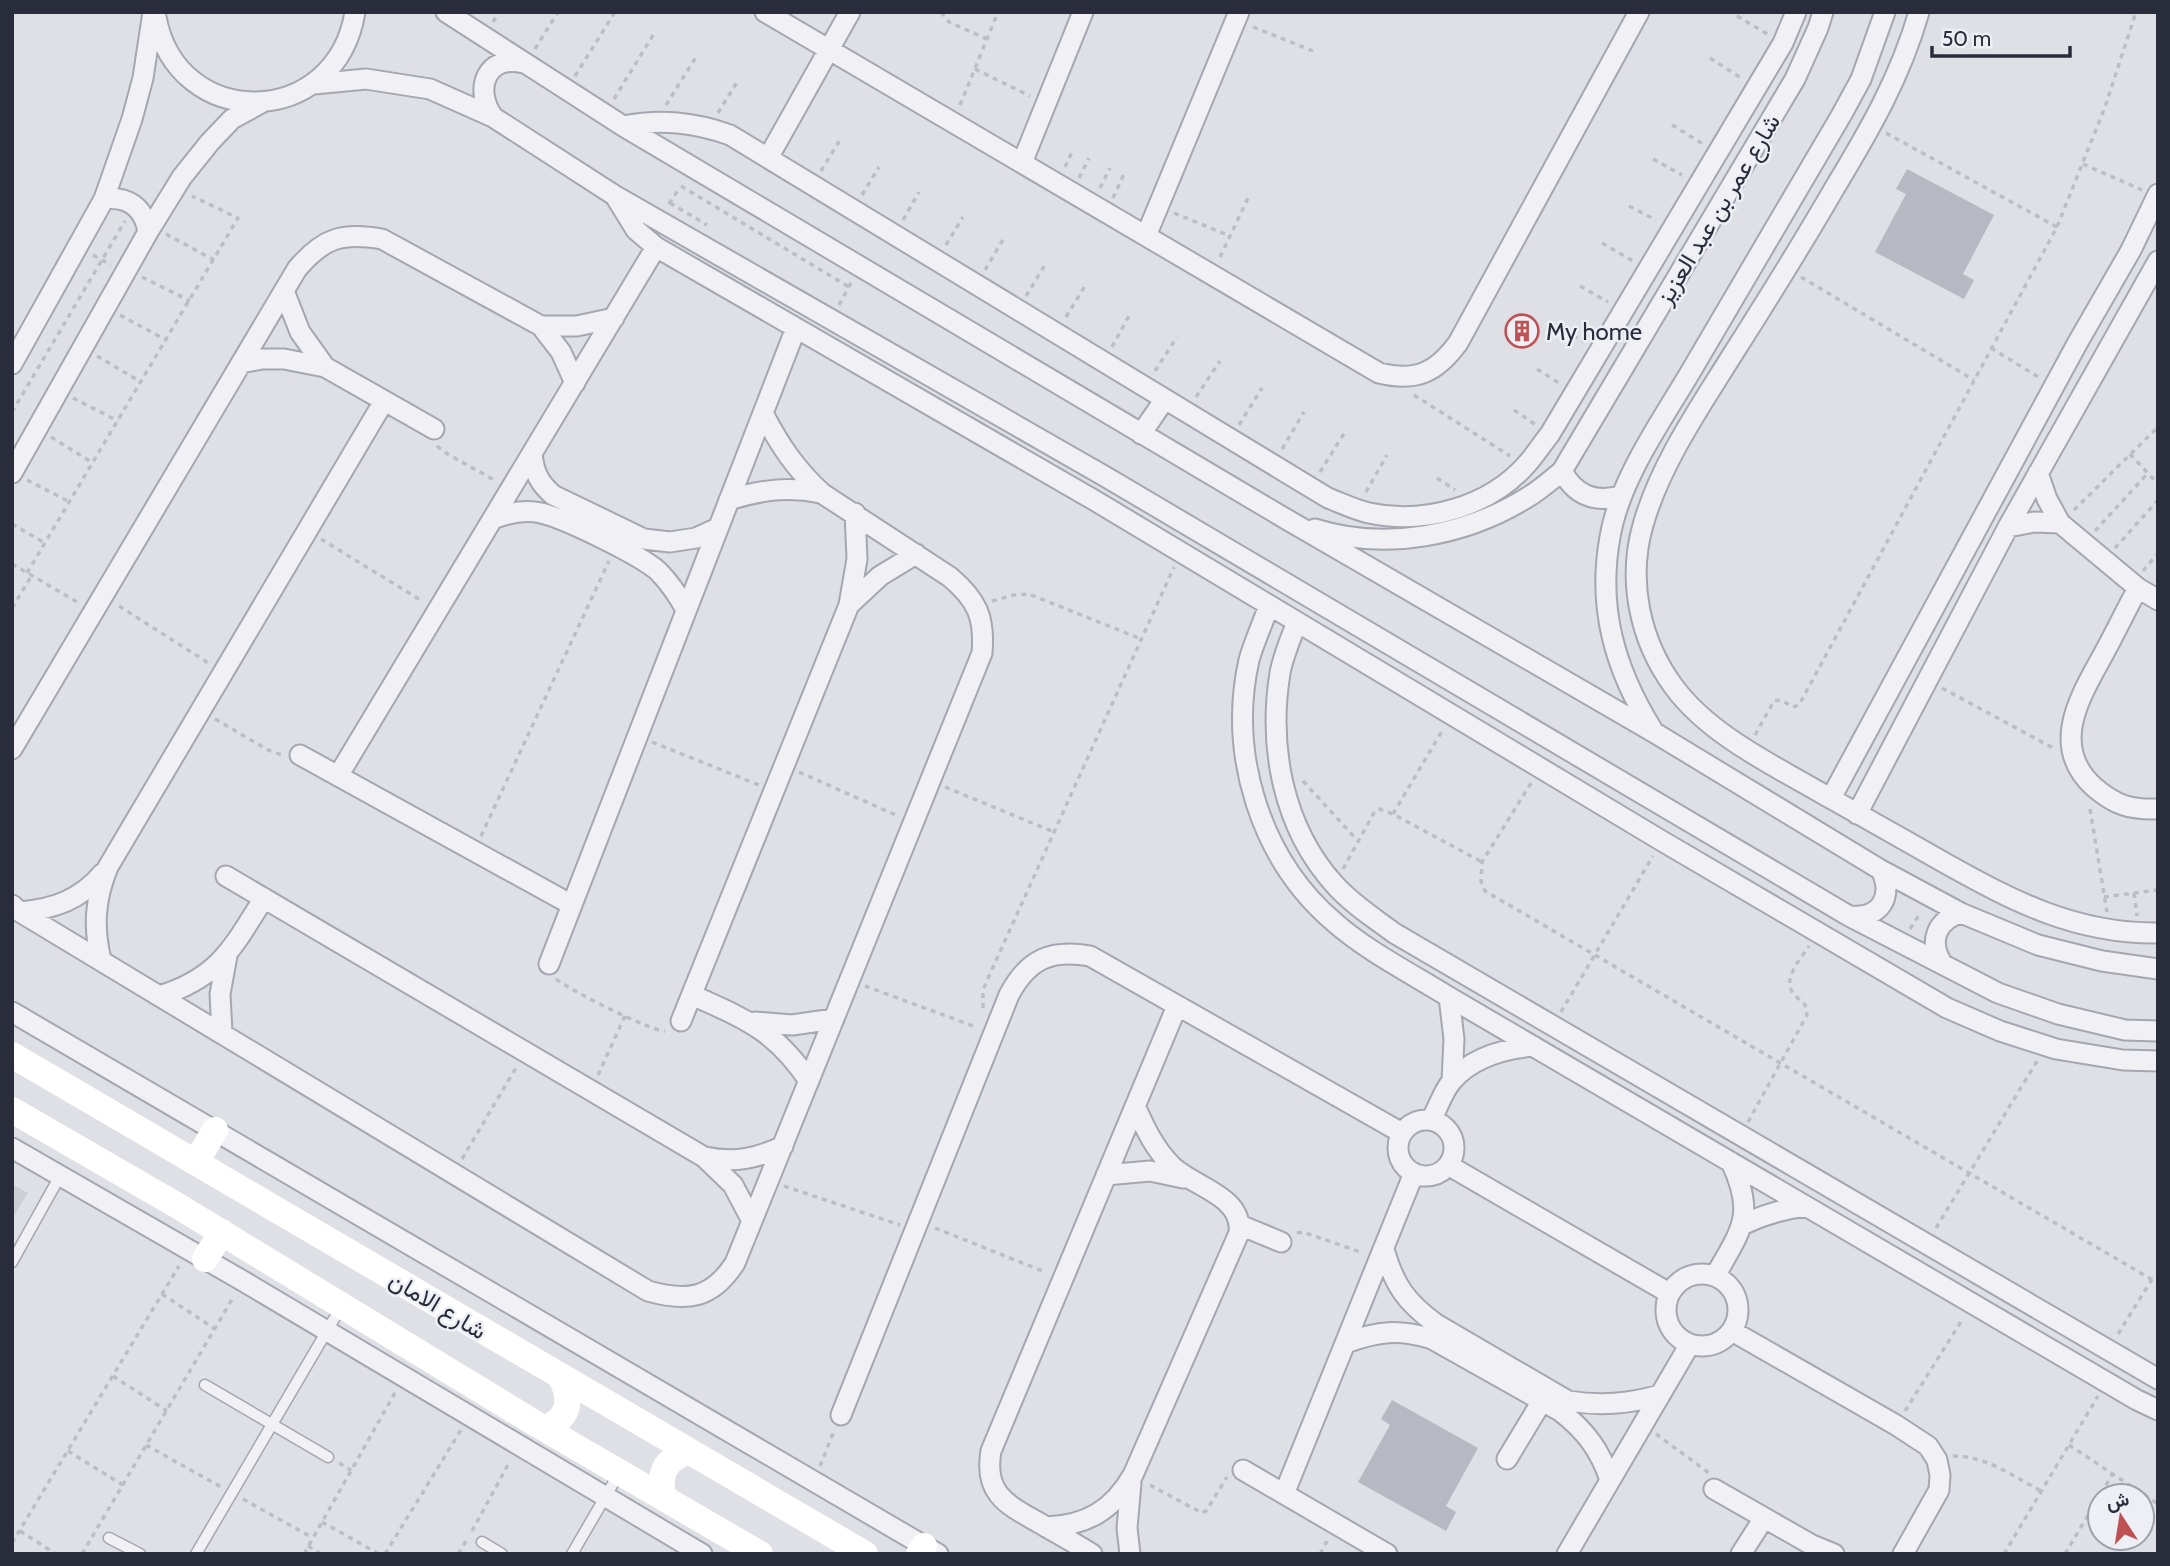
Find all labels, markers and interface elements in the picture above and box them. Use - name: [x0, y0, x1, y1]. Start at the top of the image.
- scale bar: [1932, 14, 2070, 58]
- text: 50 m: [1942, 26, 1991, 51]
- street label: شارع عمر بن عبد العزيز: [1649, 109, 1788, 311]
- building icon: My home: [1503, 312, 1541, 350]
- place label: My home: [1546, 317, 1642, 346]
- street label: شارع الامان: [383, 1265, 492, 1347]
- north arrow: [2086, 1482, 2156, 1552]
- text: ش: [2104, 1487, 2131, 1514]

